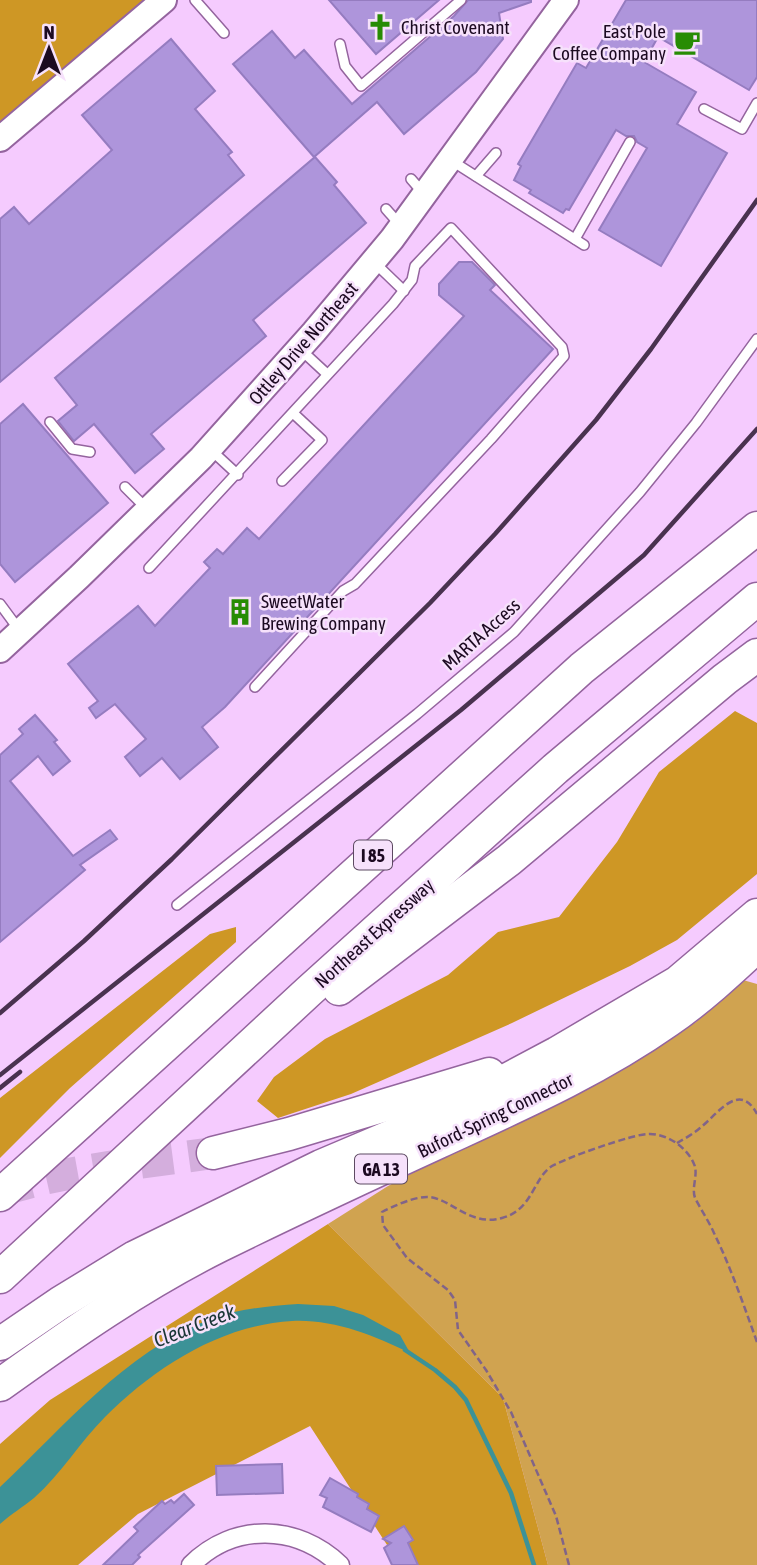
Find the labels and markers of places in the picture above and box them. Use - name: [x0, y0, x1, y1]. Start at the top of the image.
- church icon: Christ Covenant: [365, 12, 395, 42]
- place label: Christ Covenant: [401, 16, 510, 38]
- place label: East Pole Coffee Company: [552, 20, 666, 64]
- cafe icon: East Pole Coffee Company: [672, 27, 702, 57]
- place label: SweetWater Brewing Company: [261, 590, 386, 634]
- building icon: SweetWater Brewing Company: [225, 597, 255, 627]

